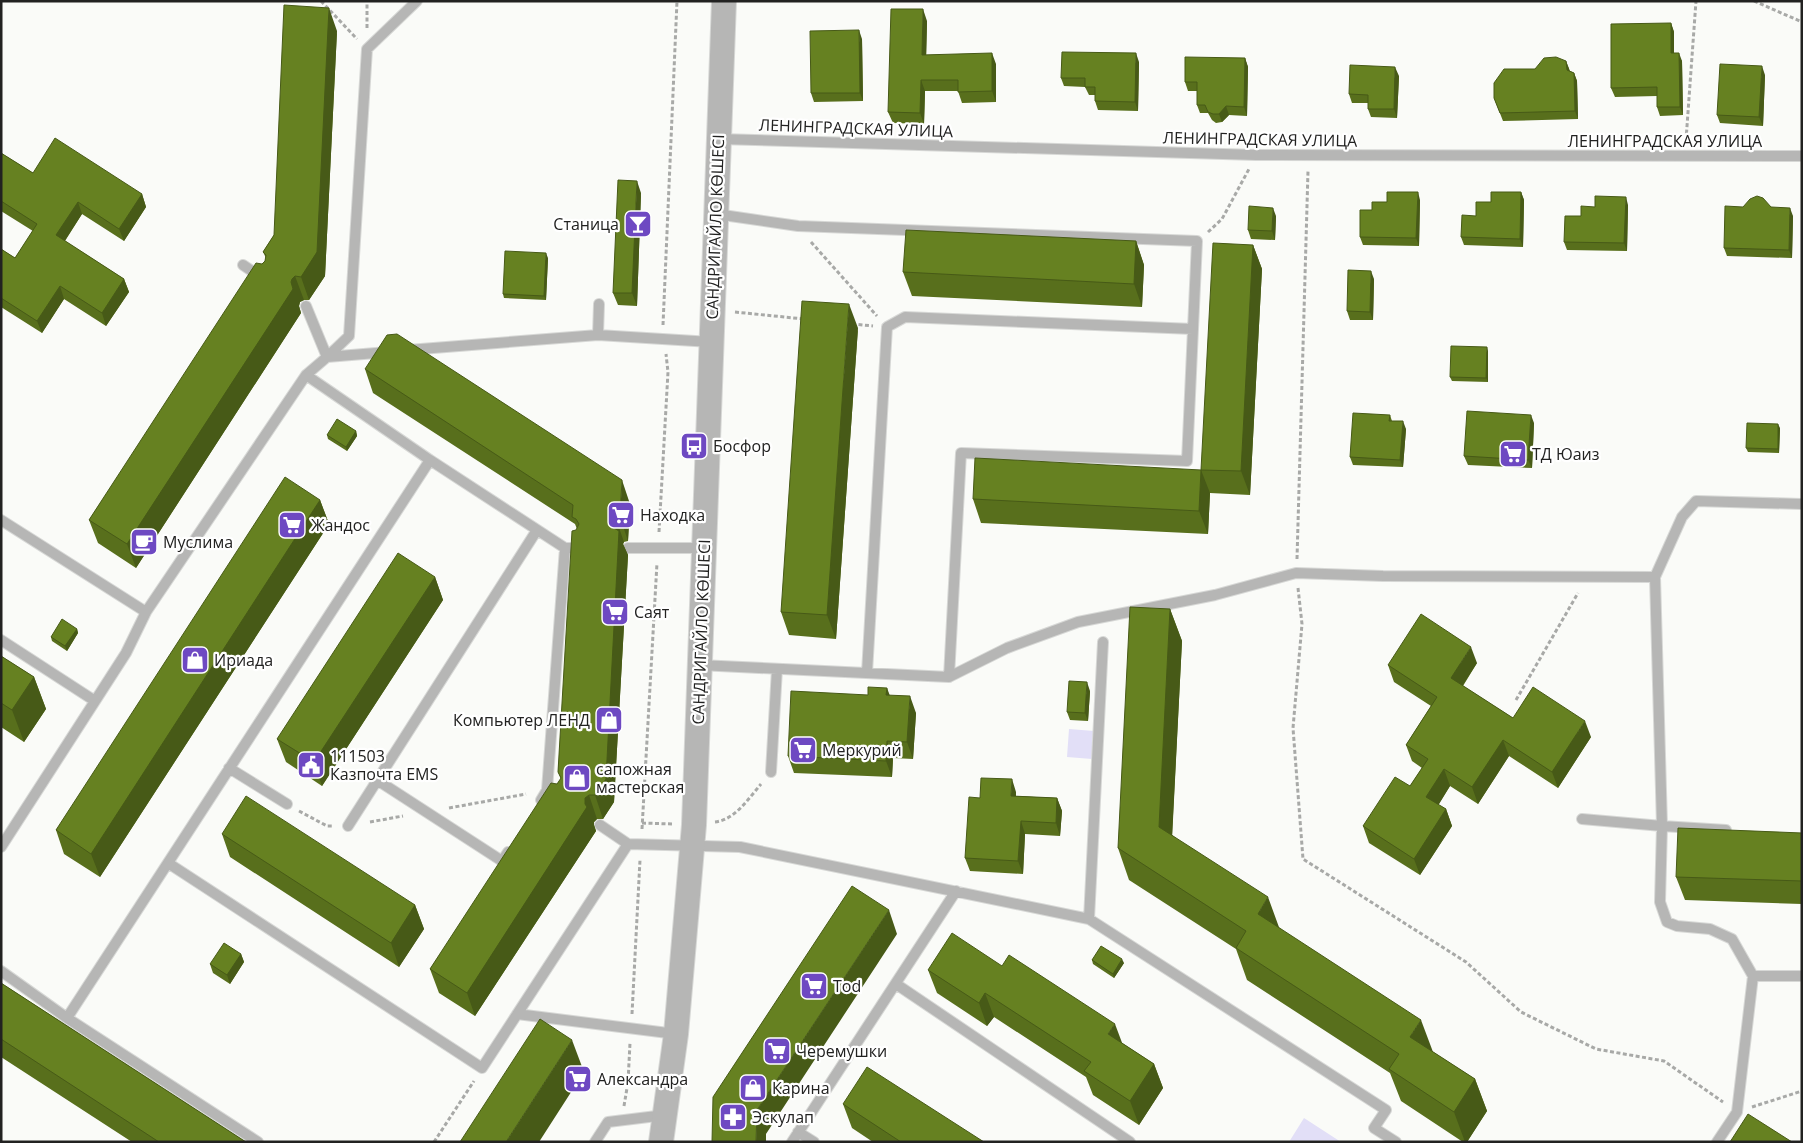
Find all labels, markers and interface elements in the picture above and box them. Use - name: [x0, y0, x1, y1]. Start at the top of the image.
- street label: ЛЕНИНГРАДСКАЯ УЛИЦА: [759, 114, 954, 142]
- street label: ЛЕНИНГРАДСКАЯ УЛИЦА: [1163, 126, 1358, 152]
- street label: ЛЕНИНГРАДСКАЯ УЛИЦА: [1568, 130, 1763, 152]
- street label: САНДРИГАЙЛО КӨШЕСІ: [701, 134, 729, 320]
- bar icon: Станица: [623, 209, 653, 239]
- place label: Станица: [553, 213, 619, 235]
- bus stop icon: Босфор: [679, 431, 709, 461]
- place label: Босфор: [713, 435, 771, 457]
- supermarket icon: ТД Юаиз: [1498, 439, 1528, 469]
- place label: ТД Юаиз: [1532, 443, 1599, 465]
- supermarket icon: Находка: [606, 500, 636, 530]
- place label: Находка: [640, 504, 705, 526]
- supermarket icon: Жандос: [277, 510, 307, 540]
- place label: Жандос: [311, 514, 370, 536]
- cafe icon: Муслима: [129, 527, 159, 557]
- place label: Муслима: [163, 531, 233, 553]
- street label: САНДРИГАЙЛО КӨШЕСІ: [687, 539, 715, 725]
- supermarket icon: Саят: [600, 597, 630, 627]
- place label: Саят: [634, 601, 670, 623]
- shop icon: Ириада: [180, 645, 210, 675]
- place label: Ириада: [214, 649, 273, 671]
- shop icon: Компьютер ЛЕНД: [594, 705, 624, 735]
- place label: Компьютер ЛЕНД: [453, 709, 590, 731]
- supermarket icon: Меркурий: [788, 735, 818, 765]
- place label: Меркурий: [822, 739, 902, 761]
- place label: 111503 Казпочта EMS: [330, 745, 439, 785]
- public building icon: 111503 Казпочта EMS: [296, 750, 326, 780]
- place label: сапожная мастерская: [596, 758, 684, 798]
- shop icon: сапожная мастерская: [562, 763, 592, 793]
- supermarket icon: Tod: [799, 971, 829, 1001]
- place label: Tod: [833, 975, 861, 997]
- supermarket icon: Черемушки: [762, 1036, 792, 1066]
- place label: Черемушки: [796, 1040, 887, 1062]
- supermarket icon: Александра: [563, 1064, 593, 1094]
- place label: Александра: [597, 1068, 688, 1090]
- shop icon: Карина: [738, 1073, 768, 1103]
- place label: Карина: [772, 1077, 830, 1099]
- pharmacy icon: Эскулап: [718, 1102, 748, 1132]
- place label: Эскулап: [752, 1106, 814, 1128]

